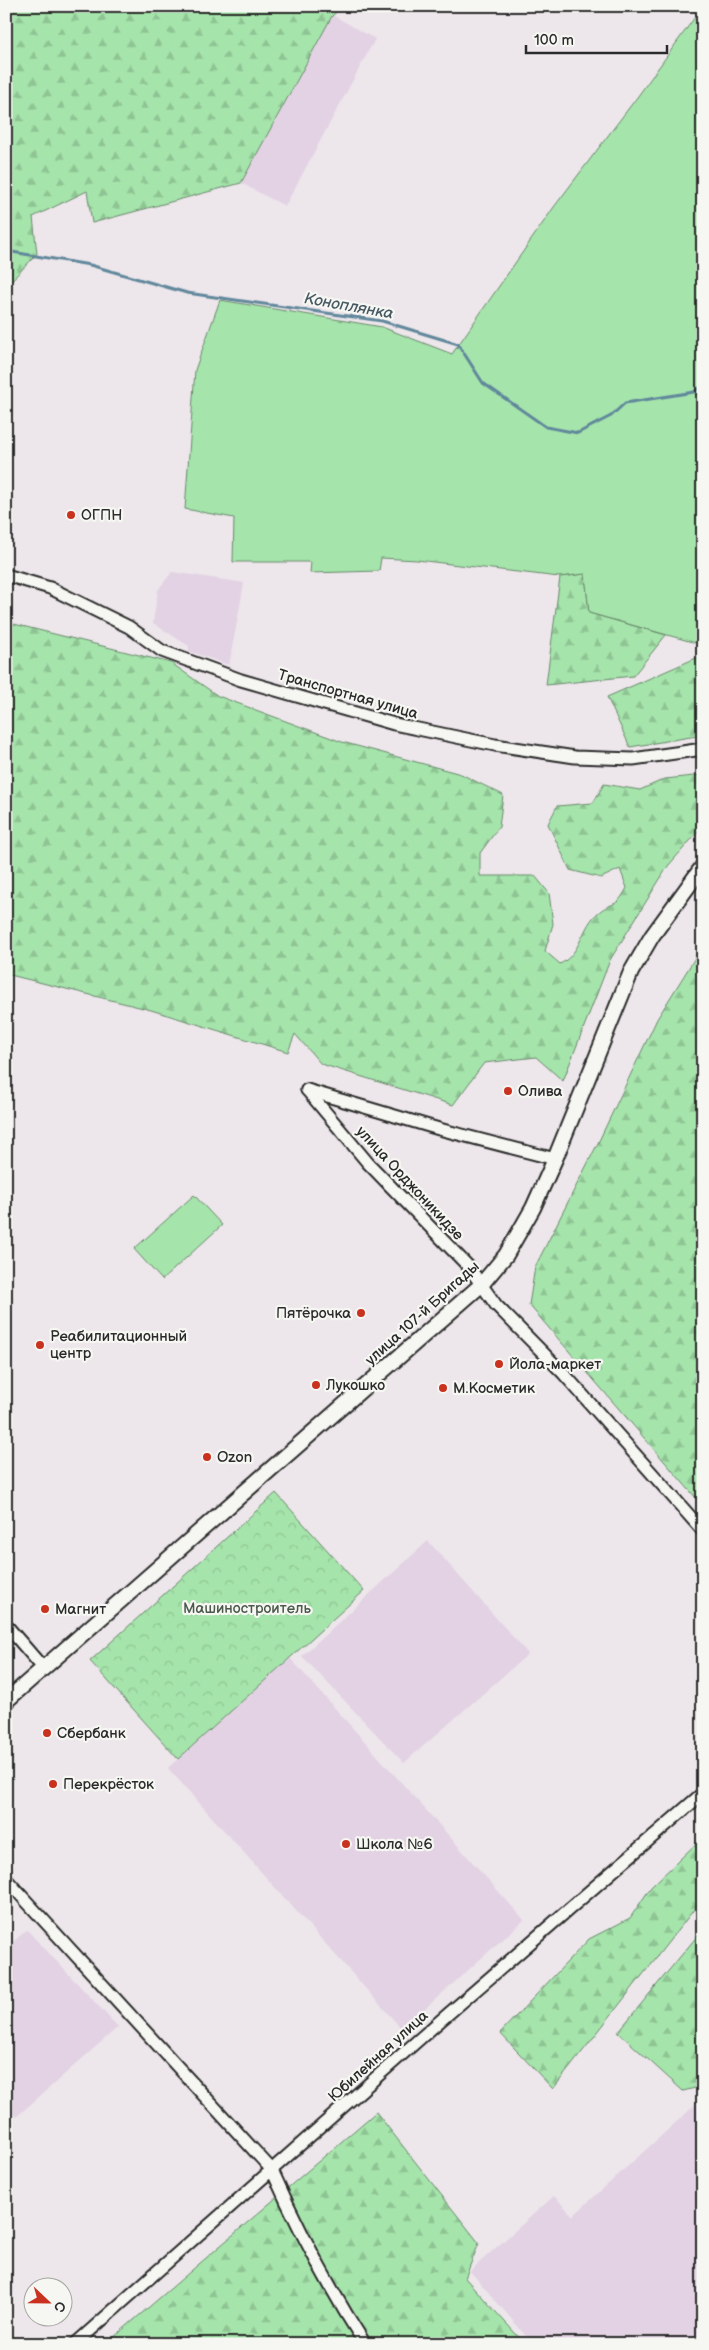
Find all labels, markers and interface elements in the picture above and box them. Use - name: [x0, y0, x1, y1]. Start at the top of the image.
- scale bar: [526, 22, 668, 54]
- text: 100 m: [534, 31, 574, 50]
- water label: Коноплянка: [303, 289, 395, 324]
- place label: ОГПН: [81, 506, 122, 525]
- marker: ОГПН: [65, 509, 77, 521]
- street label: Транспортная улица: [276, 665, 420, 724]
- place label: Олива: [518, 1082, 563, 1101]
- marker: Олива: [502, 1085, 514, 1097]
- street label: улица Орджоникидзе: [352, 1122, 468, 1244]
- street label: улица 107-й Бригады: [361, 1257, 483, 1370]
- place label: Пятёрочка: [276, 1304, 351, 1323]
- marker: Пятёрочка: [355, 1307, 367, 1319]
- place label: Реабилитационный центр: [50, 1327, 187, 1363]
- marker: Реабилитационный центр: [34, 1339, 46, 1351]
- place label: Йола-маркет: [509, 1355, 601, 1374]
- marker: Йола-маркет: [493, 1358, 505, 1370]
- place label: Лукошко: [325, 1376, 385, 1395]
- marker: Лукошко: [310, 1379, 322, 1391]
- place label: М.Косметик: [453, 1379, 535, 1398]
- marker: М.Косметик: [437, 1382, 449, 1394]
- place label: Ozon: [217, 1448, 252, 1467]
- marker: Ozon: [201, 1451, 213, 1463]
- park label: Машиностроитель: [183, 1599, 312, 1618]
- place label: Магнит: [55, 1600, 106, 1619]
- marker: Магнит: [39, 1603, 51, 1615]
- place label: Сбербанк: [57, 1724, 126, 1743]
- marker: Сбербанк: [41, 1727, 53, 1739]
- place label: Перекрёсток: [63, 1775, 154, 1794]
- marker: Перекрёсток: [47, 1778, 59, 1790]
- place label: Школа №6: [356, 1835, 433, 1854]
- marker: Школа №6: [340, 1838, 352, 1850]
- street label: Юбилейная улица: [324, 2006, 432, 2106]
- north arrow: [22, 2278, 72, 2328]
- text: С: [50, 2299, 69, 2315]

